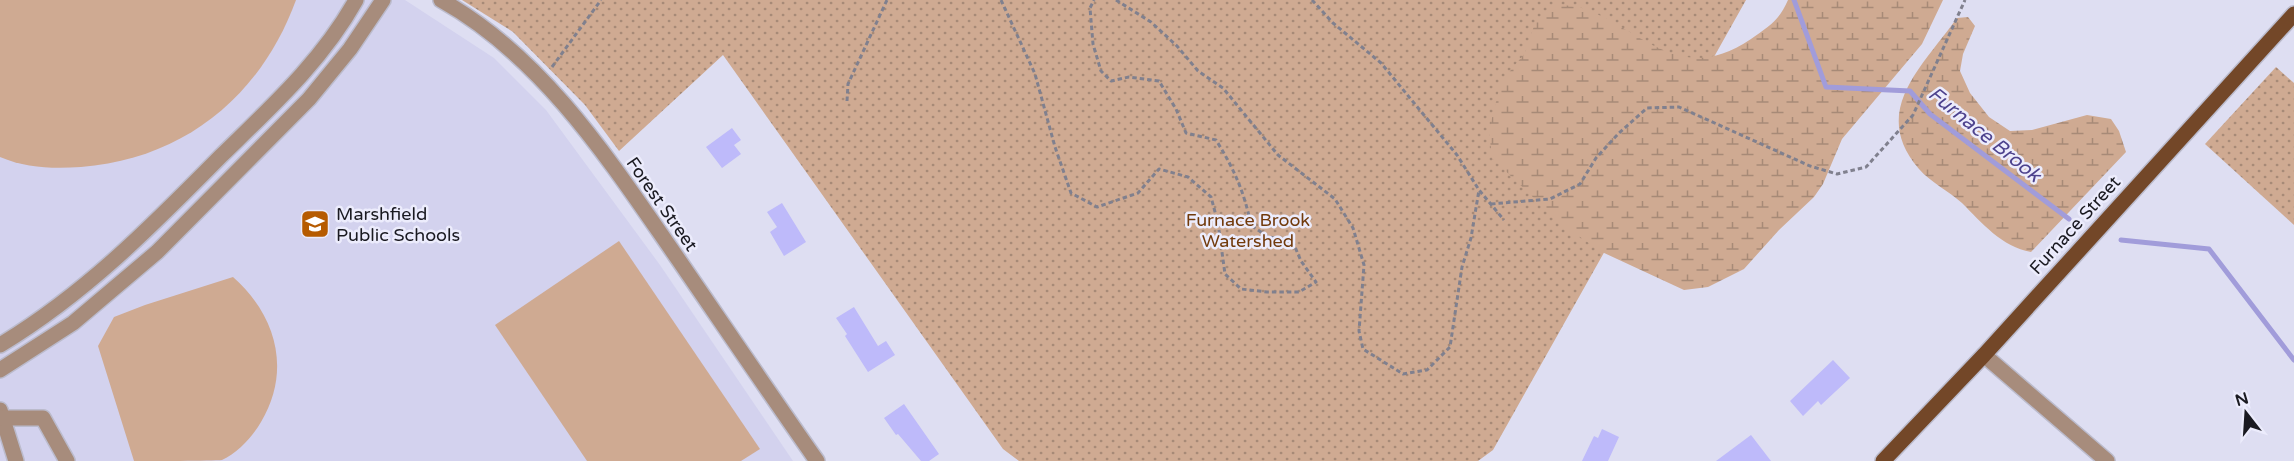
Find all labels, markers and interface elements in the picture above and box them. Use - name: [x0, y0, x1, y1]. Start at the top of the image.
- water label: Furnace Brook: [1923, 82, 2047, 189]
- street label: Forest Street: [622, 153, 702, 255]
- street label: Furnace Street: [2025, 171, 2125, 279]
- place label: Marshfield Public Schools: [336, 203, 460, 246]
- school or university icon: Marshfield Public Schools: [299, 208, 331, 240]
- park label: Furnace Brook Watershed: [1186, 209, 1310, 252]
- north arrow: [2216, 383, 2276, 443]
- text: N: [2233, 388, 2251, 411]

